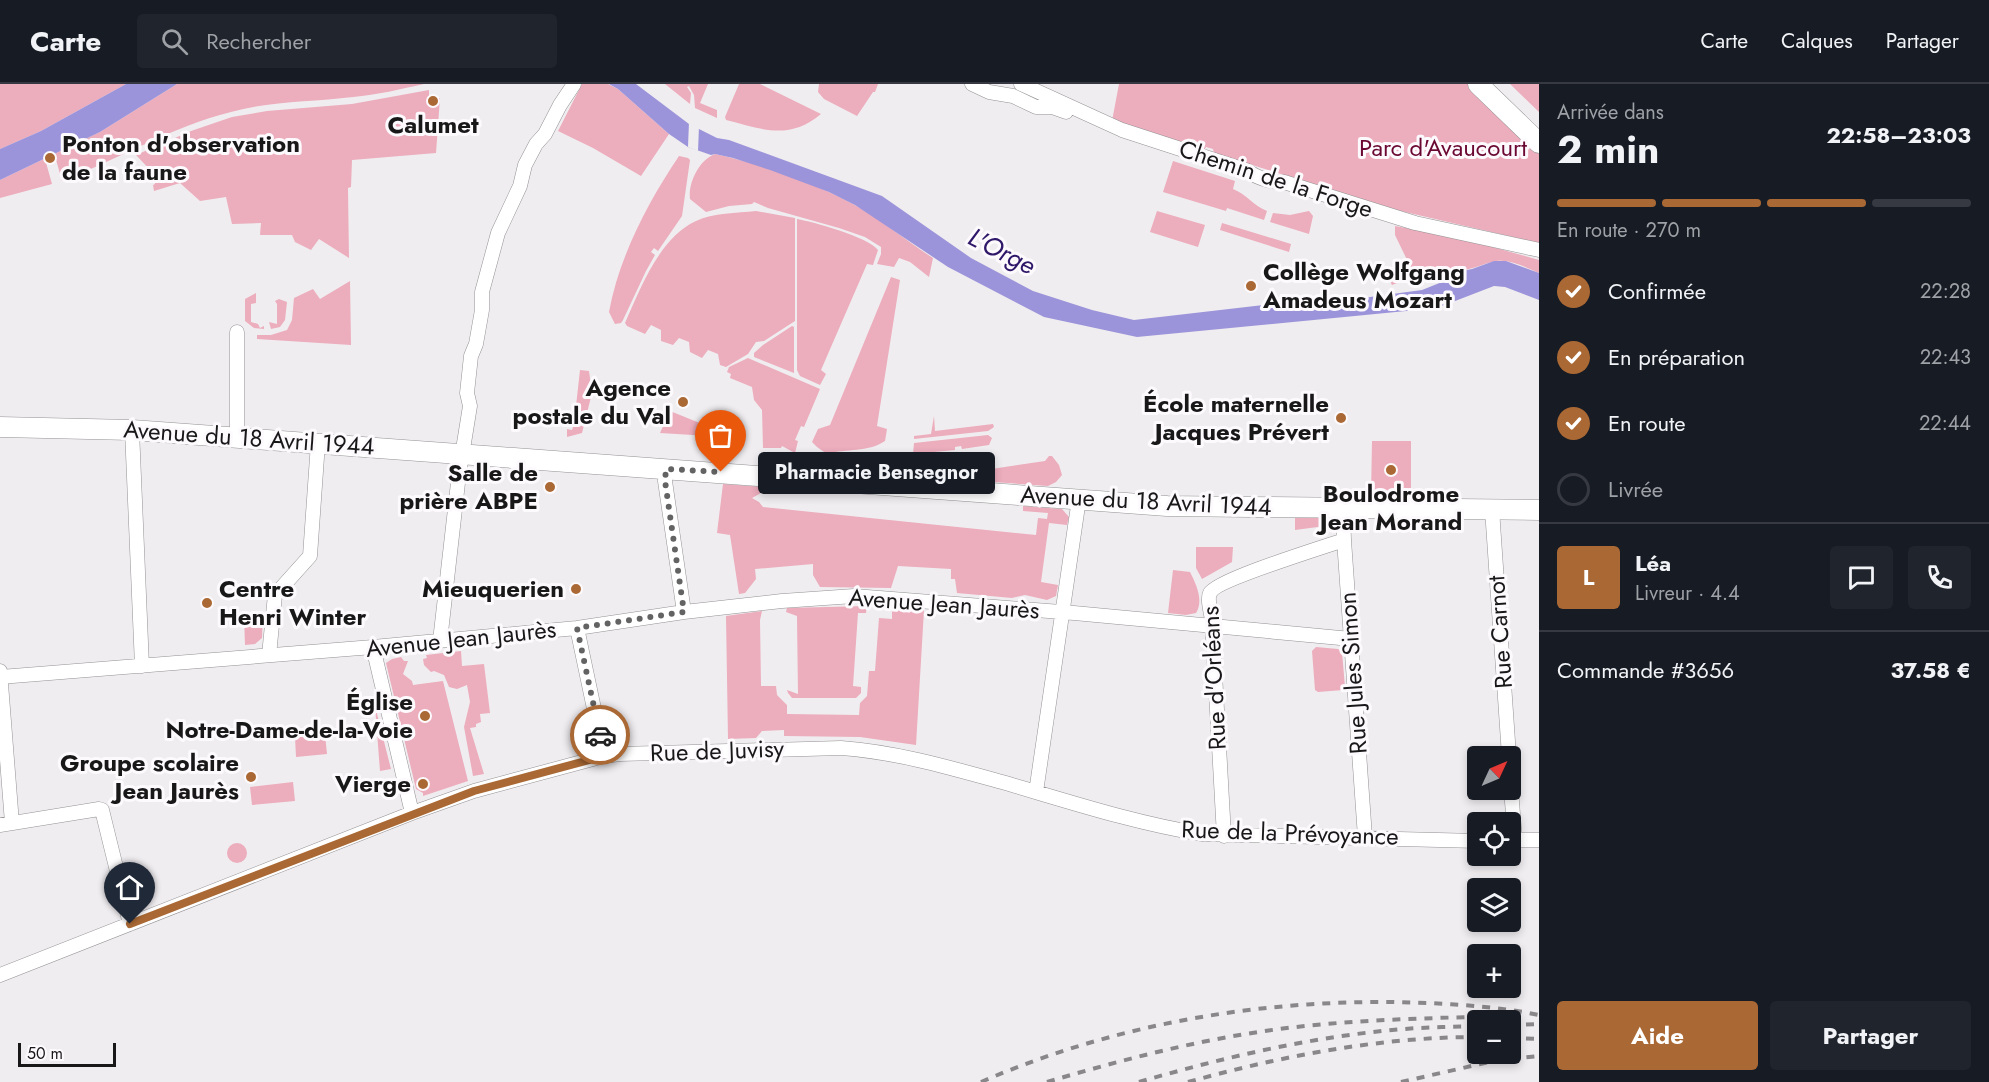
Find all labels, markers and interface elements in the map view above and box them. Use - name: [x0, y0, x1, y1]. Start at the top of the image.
- search box: [137, 14, 557, 68]
- text: Carte: [30, 21, 101, 62]
- icon: search: [158, 25, 191, 58]
- text: Rechercher: [206, 25, 311, 57]
- text: Carte: [1701, 26, 1748, 56]
- text: Calques: [1781, 26, 1853, 56]
- text: Partager: [1886, 26, 1959, 56]
- marker: Calumet: [426, 94, 440, 108]
- text: Arrivée dans: [1557, 98, 1664, 127]
- place label: Calumet: [387, 107, 479, 142]
- text: 22:58–23:03: [1826, 119, 1971, 151]
- text: 2 min: [1557, 121, 1659, 178]
- place label: Ponton d'observation de la faune: [62, 126, 300, 189]
- park label: Parc d'Avaucourt: [1359, 130, 1527, 165]
- street label: Chemin de la Forge: [1175, 131, 1378, 226]
- marker: Ponton d'observation de la faune: [43, 151, 57, 165]
- text: En route · 270 m: [1557, 216, 1701, 245]
- water label: L'Orge: [962, 218, 1042, 284]
- place label: Collège Wolfgang Amadeus Mozart: [1262, 254, 1465, 317]
- icon: check: [1557, 275, 1590, 308]
- text: Confirmée: [1608, 275, 1706, 307]
- text: 22:28: [1920, 277, 1971, 306]
- marker: Collège Wolfgang Amadeus Mozart: [1244, 279, 1258, 293]
- icon: check: [1557, 341, 1590, 374]
- text: En préparation: [1608, 341, 1745, 373]
- text: 22:43: [1920, 343, 1971, 372]
- place label: Agence postale du Val: [513, 370, 671, 433]
- place label: École maternelle Jacques Prévert: [1143, 386, 1329, 449]
- marker: Agence postale du Val: [676, 395, 690, 409]
- icon: check: [1557, 407, 1590, 440]
- text: En route: [1608, 407, 1686, 439]
- text: 22:44: [1919, 409, 1971, 438]
- pin: [695, 410, 746, 472]
- street label: Avenue du 18 Avril 1944: [122, 411, 376, 464]
- marker: École maternelle Jacques Prévert: [1334, 411, 1348, 425]
- icon: bag: [704, 419, 737, 452]
- callout: Pharmacie Bensegnor: [757, 451, 994, 493]
- place label: Salle de prière ABPE: [399, 455, 538, 518]
- text: Pharmacie Bensegnor: [775, 458, 978, 487]
- marker: Boulodrome Jean Morand: [1384, 463, 1398, 477]
- text: Livrée: [1608, 473, 1663, 505]
- street label: Avenue du 18 Avril 1944: [1020, 476, 1273, 525]
- place label: Boulodrome Jean Morand: [1316, 476, 1462, 539]
- marker: Salle de prière ABPE: [543, 480, 557, 494]
- button: chat: [1830, 546, 1893, 609]
- button: phone: [1908, 546, 1971, 609]
- text: Léa: [1635, 547, 1671, 579]
- text: L: [1583, 561, 1594, 593]
- place label: Centre Henri Winter: [219, 571, 366, 634]
- place label: Mieuquerien: [422, 571, 564, 606]
- street label: Rue Carnot: [1478, 574, 1521, 690]
- street label: Avenue Jean Jaurès: [847, 579, 1041, 628]
- text: Livreur · 4.4: [1635, 579, 1740, 608]
- marker: Mieuquerien: [569, 582, 583, 596]
- street label: Rue Jules Simon: [1329, 591, 1376, 755]
- marker: Centre Henri Winter: [200, 596, 214, 610]
- street label: Rue d'Orléans: [1192, 605, 1235, 751]
- street label: Avenue Jean Jaurès: [364, 611, 558, 666]
- text: Commande #3656: [1557, 654, 1734, 686]
- text: 37.58 €: [1891, 654, 1971, 686]
- place label: Église Notre-Dame-de-la-Voie: [165, 684, 413, 747]
- courier: [570, 705, 630, 765]
- marker: Église Notre-Dame-de-la-Voie: [418, 709, 432, 723]
- icon: car: [584, 719, 617, 752]
- street label: Rue de Juvisy: [649, 731, 785, 770]
- place label: Groupe scolaire Jean Jaurès: [60, 745, 239, 808]
- north arrow: [1467, 746, 1521, 800]
- map controls: [1467, 746, 1521, 1064]
- place label: Vierge: [334, 766, 411, 801]
- marker: Groupe scolaire Jean Jaurès: [244, 770, 258, 784]
- marker: Vierge: [416, 777, 430, 791]
- street label: Rue de la Prévoyance: [1181, 811, 1399, 854]
- button: locate: [1467, 812, 1521, 866]
- pin: [104, 862, 155, 924]
- icon: home: [113, 871, 146, 904]
- button: layers: [1467, 878, 1521, 932]
- button: +: [1467, 944, 1521, 998]
- button: Aide: [1557, 1001, 1758, 1070]
- button: Partager: [1770, 1001, 1971, 1070]
- button: −: [1467, 1010, 1521, 1064]
- scale bar: [18, 1040, 116, 1068]
- text: 50 m: [27, 1042, 63, 1065]

